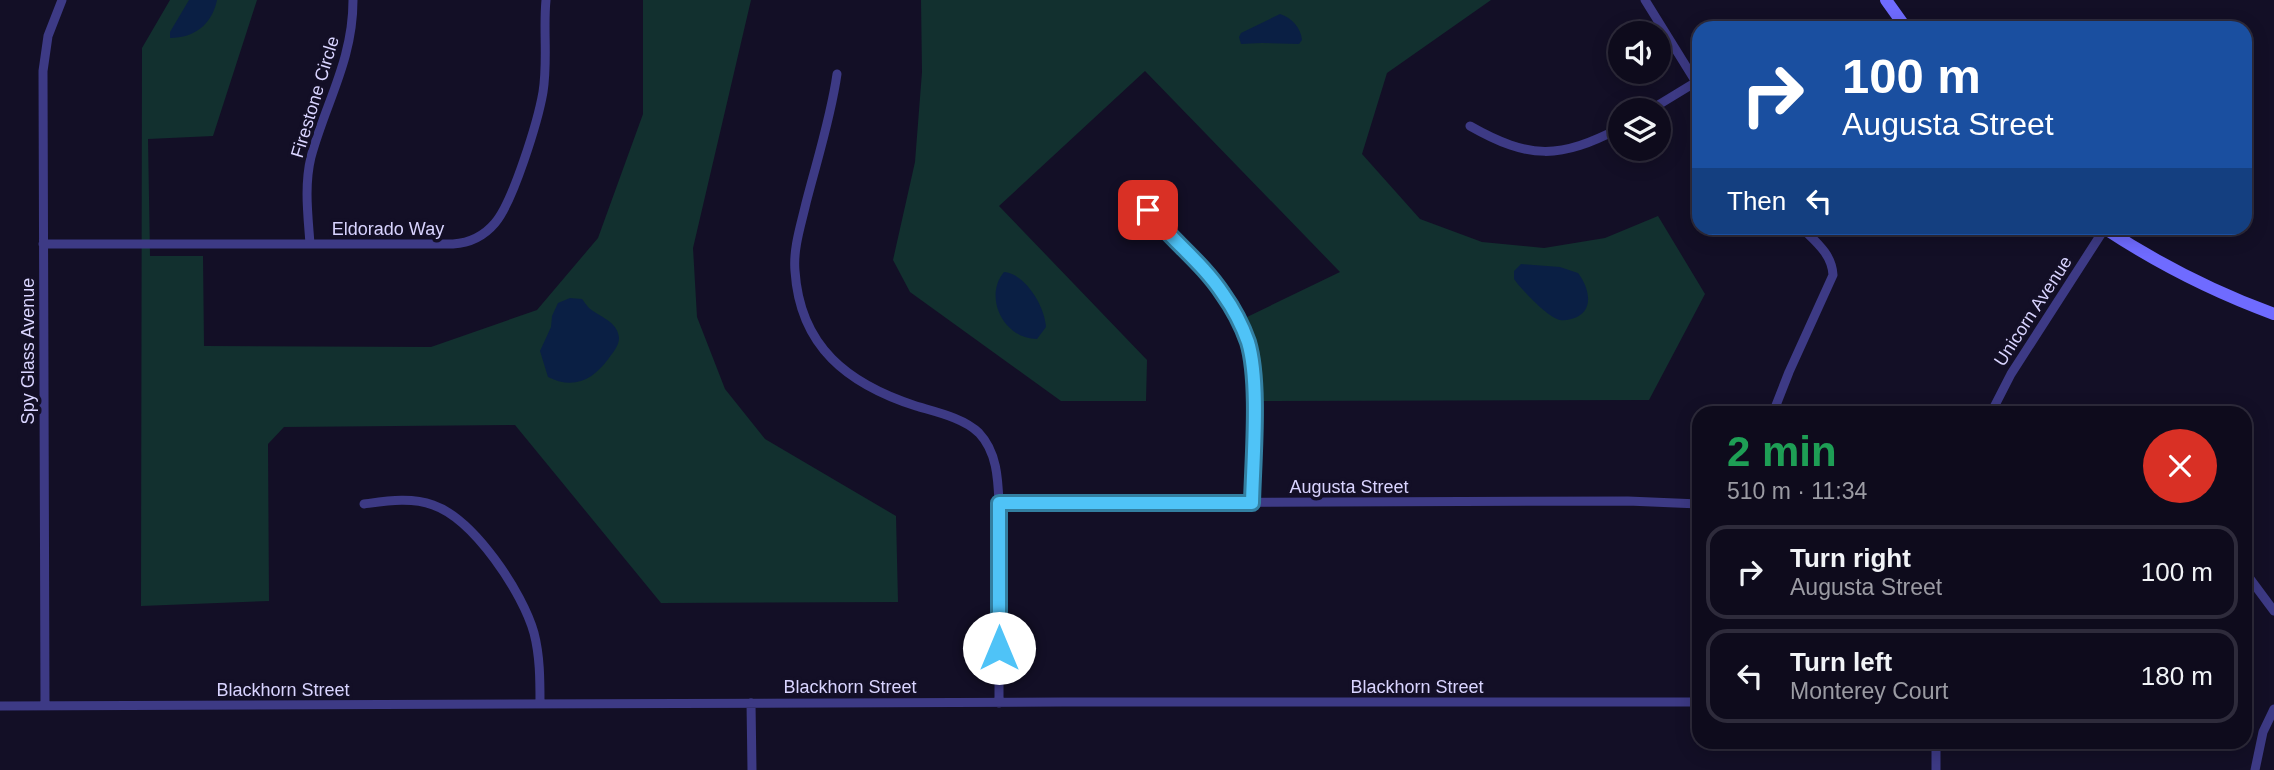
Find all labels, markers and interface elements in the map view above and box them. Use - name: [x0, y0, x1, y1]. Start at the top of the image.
- map controls: [1608, 21, 1671, 161]
- button: sound: [1608, 21, 1671, 84]
- street label: Firestone Circle: [287, 34, 343, 160]
- icon: right: [1727, 49, 1818, 140]
- text: 100 m: [1842, 49, 1981, 103]
- button: layers: [1608, 98, 1671, 161]
- text: Augusta Street: [1842, 106, 2054, 142]
- pin: [1118, 180, 1178, 240]
- icon: left: [1800, 182, 1838, 220]
- text: Then: [1727, 186, 1786, 216]
- icon: arrive: [1129, 191, 1167, 229]
- street label: Eldorado Way: [332, 219, 444, 239]
- street label: Unicorn Avenue: [1990, 252, 2076, 370]
- street label: Spy Glass Avenue: [18, 278, 38, 424]
- text: 2 min: [1727, 428, 1837, 475]
- button: close: [2143, 429, 2217, 503]
- street label: Augusta Street: [1289, 477, 1409, 497]
- text: 510 m · 11:34: [1727, 478, 1867, 504]
- text: Turn right: [1790, 543, 1911, 573]
- icon: right: [1731, 553, 1769, 591]
- text: 100 m: [2141, 557, 2213, 587]
- text: Augusta Street: [1790, 574, 1942, 600]
- position arrow: [962, 611, 1036, 685]
- text: Turn left: [1790, 647, 1892, 677]
- icon: left: [1731, 657, 1769, 695]
- text: 180 m: [2141, 661, 2213, 691]
- street label: Blackhorn Street: [783, 677, 917, 697]
- street label: Blackhorn Street: [1350, 677, 1484, 697]
- text: Monterey Court: [1790, 678, 1949, 704]
- street label: Blackhorn Street: [216, 680, 350, 700]

